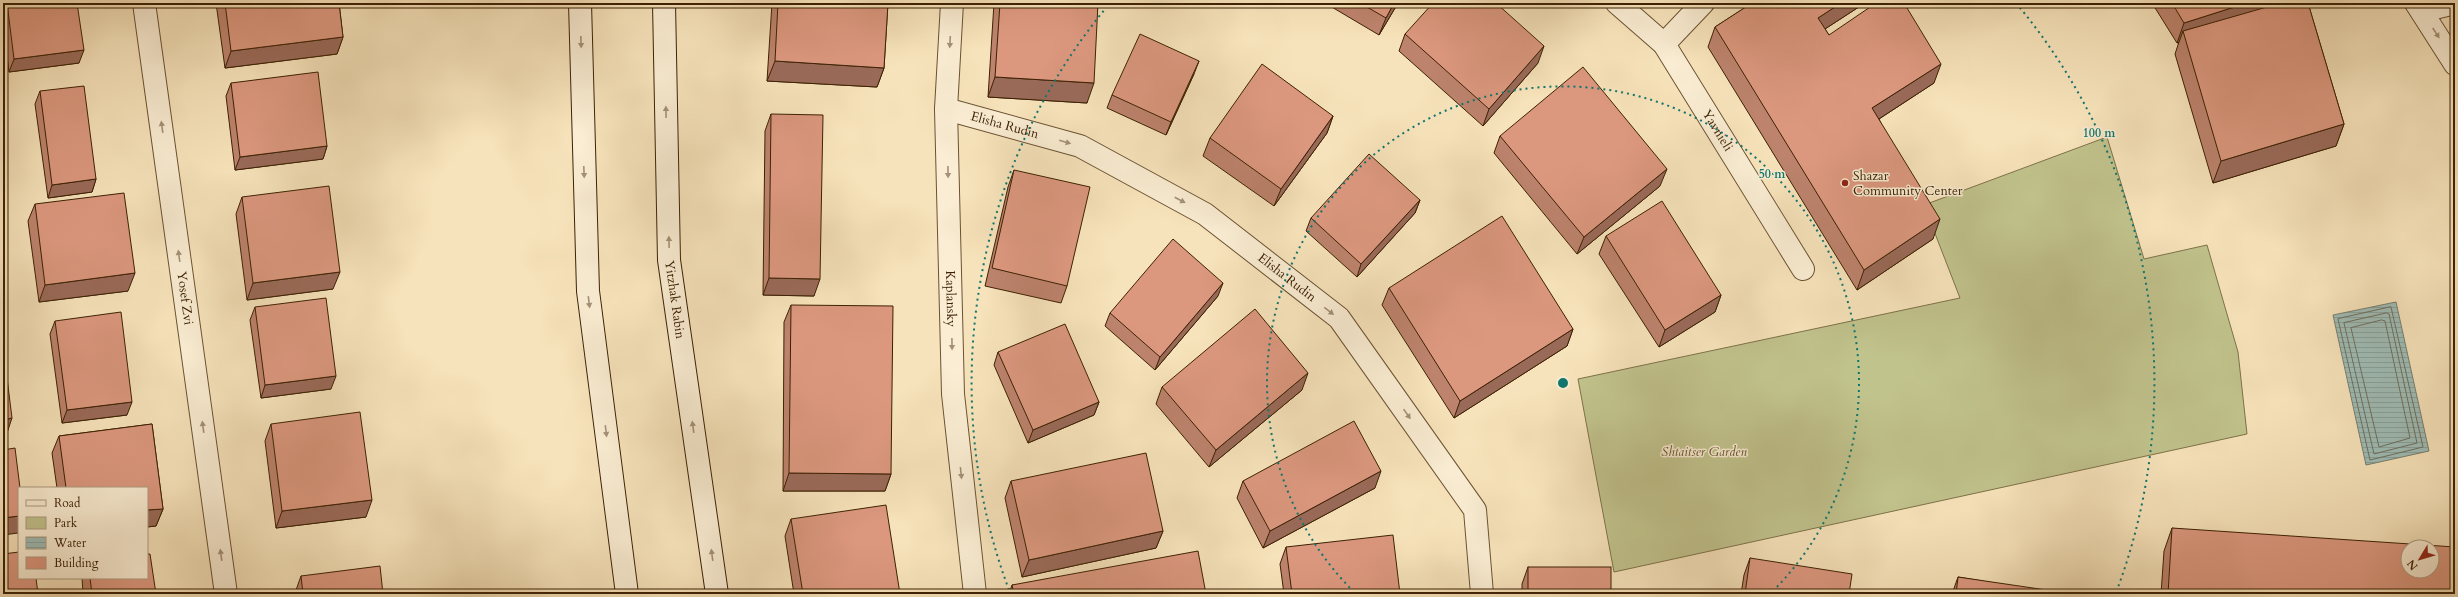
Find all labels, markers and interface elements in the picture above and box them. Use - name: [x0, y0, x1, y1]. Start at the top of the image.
- one-way arrow: [2432, 28, 2440, 38]
- one-way arrow: [578, 36, 584, 49]
- one-way arrow: [946, 36, 953, 48]
- one-way arrow: [663, 105, 669, 118]
- street label: Yavnieli: [1698, 106, 1737, 155]
- street label: Elisha Rudin: [969, 107, 1041, 143]
- one-way arrow: [158, 121, 165, 134]
- text: 100 m: [2083, 125, 2116, 141]
- one-way arrow: [1059, 139, 1071, 145]
- one-way arrow: [581, 166, 588, 178]
- one-way arrow: [944, 166, 951, 178]
- text: 50 m: [1759, 166, 1786, 182]
- place label: Shazar Community Center: [1853, 167, 1963, 200]
- marker: Shazar Community Center: [1840, 178, 1850, 188]
- one-way arrow: [1175, 197, 1186, 203]
- one-way arrow: [666, 235, 672, 248]
- street label: Elisha Rudin: [1254, 249, 1320, 306]
- one-way arrow: [176, 250, 182, 262]
- street label: Yitzhak Rabin: [660, 259, 689, 341]
- street label: Yosef Zvi: [172, 270, 198, 326]
- street label: Kaplansky: [941, 270, 960, 327]
- one-way arrow: [586, 296, 592, 308]
- one-way arrow: [1324, 307, 1335, 315]
- one-way arrow: [948, 338, 955, 350]
- centre of rings: [1556, 376, 1570, 390]
- one-way arrow: [1403, 409, 1411, 420]
- one-way arrow: [200, 421, 206, 433]
- one-way arrow: [690, 421, 696, 433]
- one-way arrow: [602, 425, 609, 437]
- park label: Shtaitser Garden: [1661, 443, 1747, 461]
- one-way arrow: [958, 467, 965, 479]
- legend: [18, 487, 148, 579]
- text: Road: [54, 495, 81, 511]
- text: Park: [54, 515, 78, 531]
- text: Water: [53, 535, 87, 551]
- north arrow: [2400, 539, 2440, 579]
- one-way arrow: [218, 549, 224, 561]
- one-way arrow: [709, 549, 715, 561]
- text: Building: [54, 555, 99, 571]
- text: N: [2403, 556, 2421, 573]

